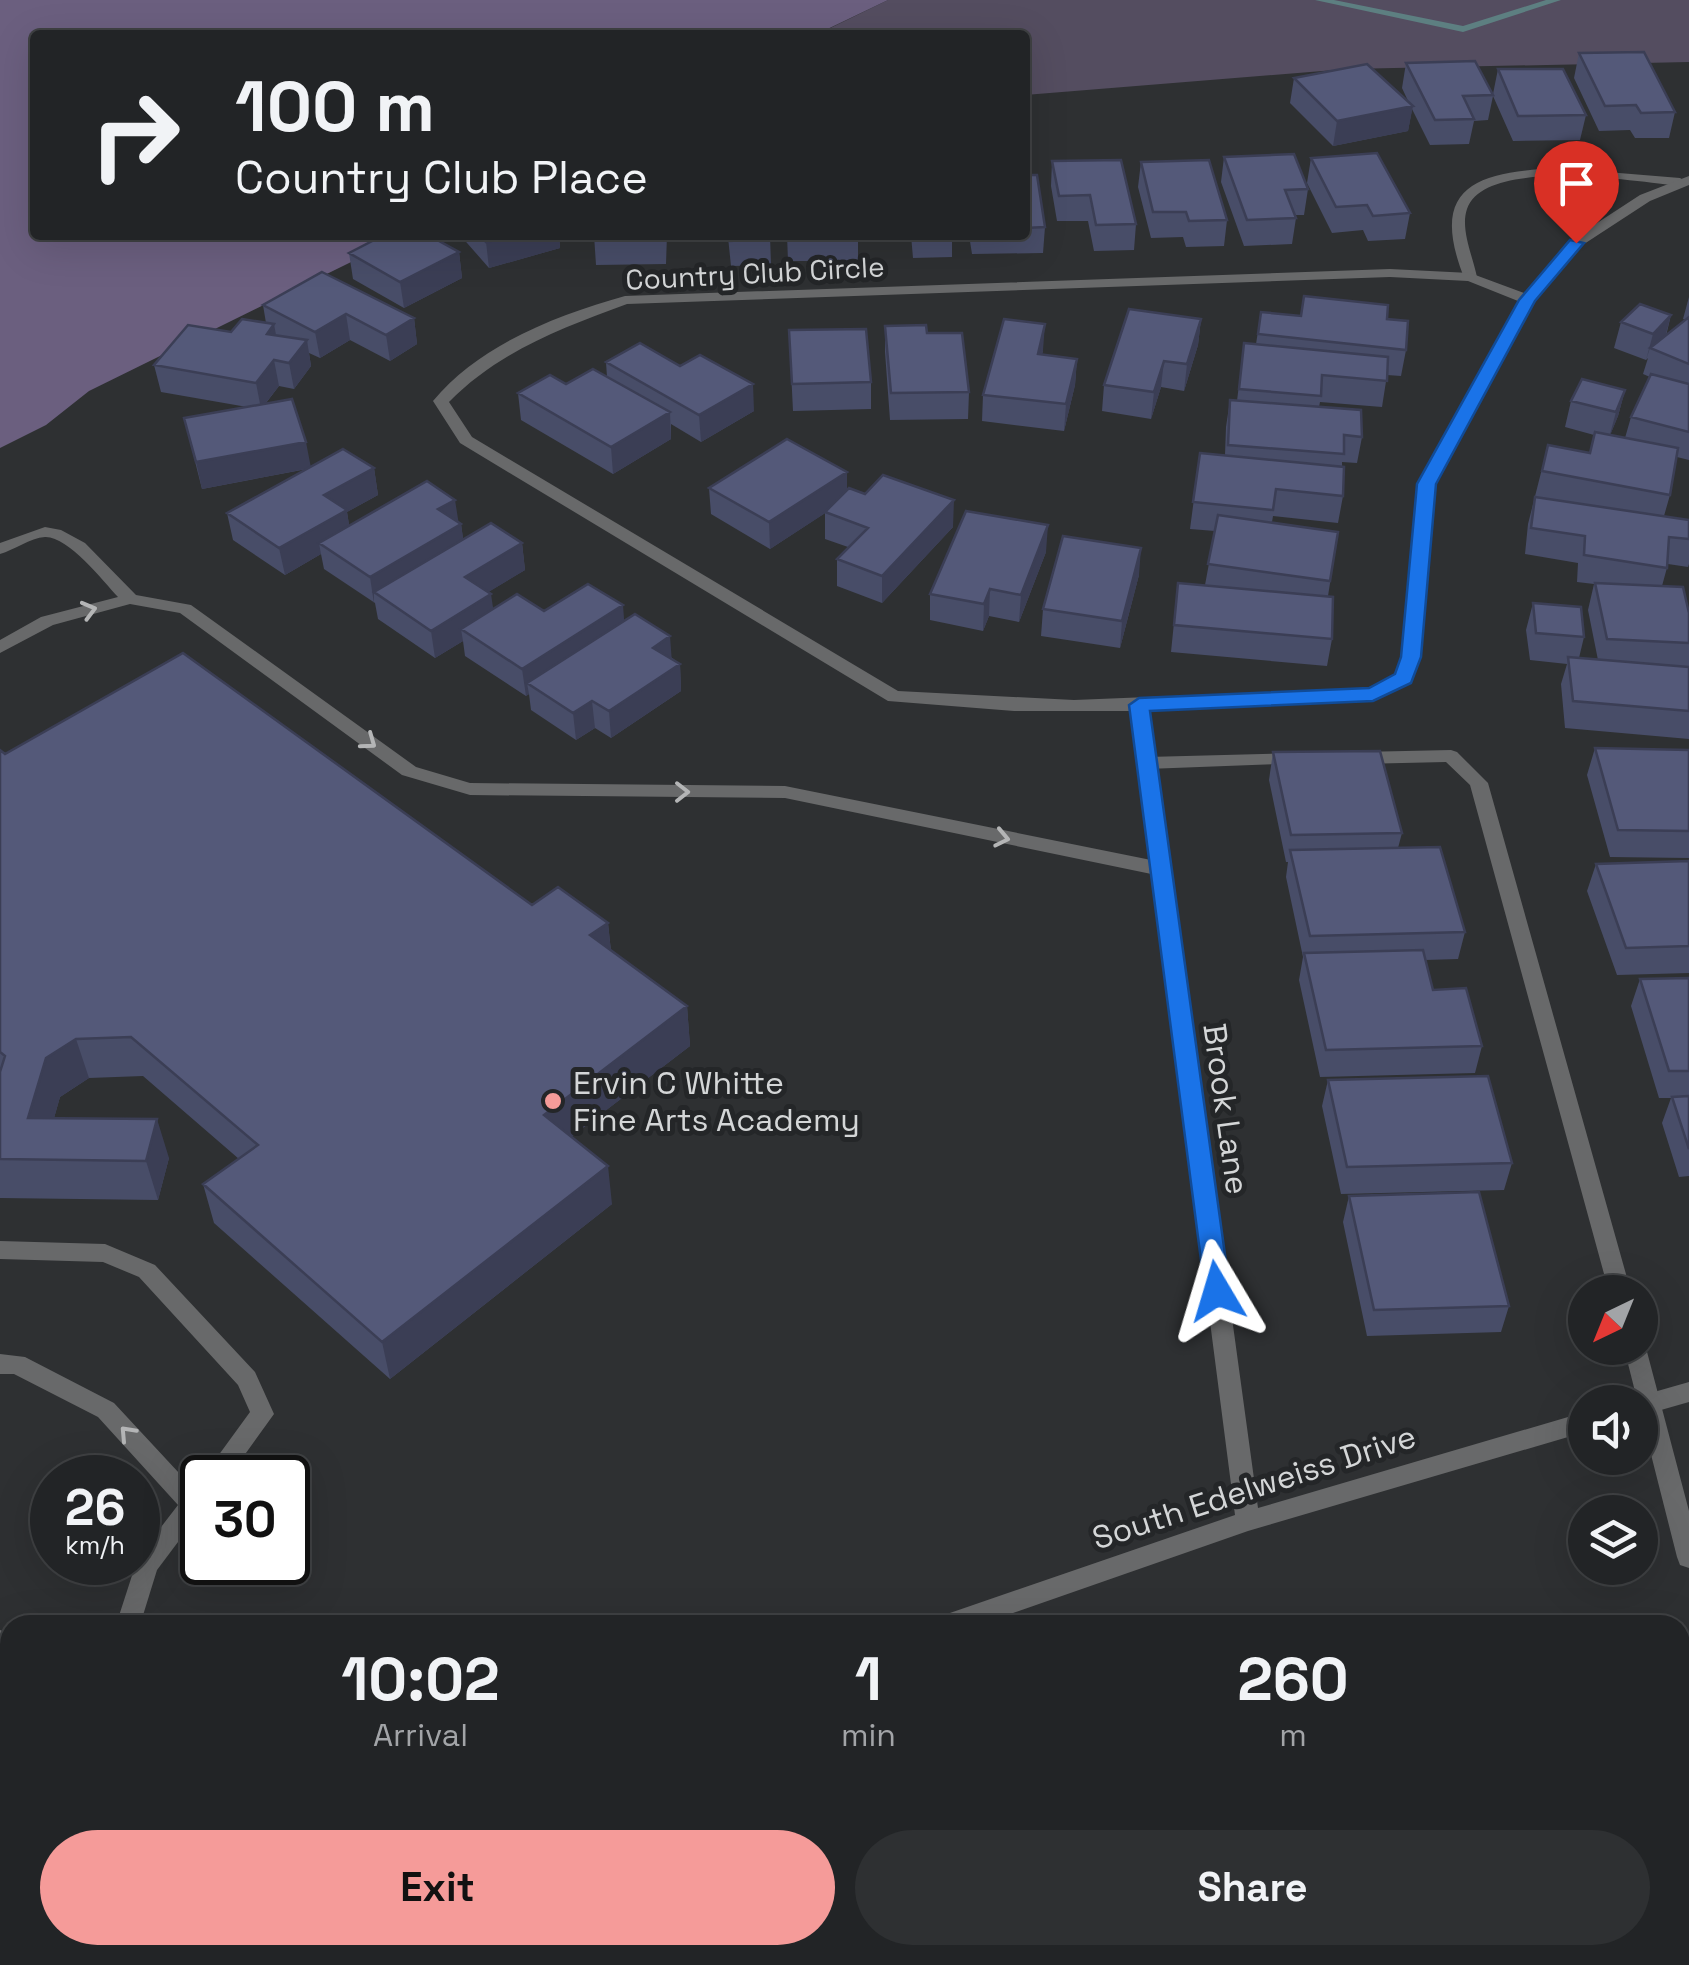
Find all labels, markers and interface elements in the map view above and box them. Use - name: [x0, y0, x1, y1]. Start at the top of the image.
- text: 100 m: [235, 62, 435, 151]
- icon: right: [70, 70, 200, 200]
- pin: [1534, 141, 1619, 244]
- text: Country Club Place: [235, 149, 648, 206]
- icon: arrive: [1549, 156, 1604, 211]
- street label: Country Club Circle: [625, 248, 885, 298]
- one-way arrow: [80, 601, 97, 622]
- one-way arrow: [358, 730, 376, 748]
- one-way arrow: [674, 781, 690, 803]
- one-way arrow: [993, 827, 1010, 848]
- street label: Brook Lane: [1194, 1021, 1258, 1197]
- place label: Ervin C Whitte Fine Arts Academy: [573, 1063, 860, 1140]
- marker: Ervin C Whitte Fine Arts Academy: [542, 1090, 564, 1112]
- position arrow: [1165, 1239, 1269, 1343]
- north arrow: [1568, 1275, 1658, 1365]
- map controls: [1568, 1275, 1658, 1585]
- button: sound: [1568, 1385, 1658, 1475]
- street label: South Edelweiss Drive: [1087, 1416, 1421, 1558]
- one-way arrow: [121, 1426, 139, 1445]
- speed limit sign: 30: [180, 1455, 310, 1585]
- text: 26: [65, 1476, 125, 1540]
- button: layers: [1568, 1495, 1658, 1585]
- text: km/h: [65, 1529, 125, 1561]
- text: 10:02: [341, 1641, 500, 1718]
- text: 1: [855, 1641, 882, 1718]
- text: 260: [1237, 1641, 1349, 1718]
- text: Arrival: [373, 1715, 468, 1755]
- text: min: [841, 1715, 896, 1755]
- text: m: [1279, 1715, 1307, 1755]
- button: Exit: [40, 1830, 835, 1945]
- button: Share: [855, 1830, 1650, 1945]

